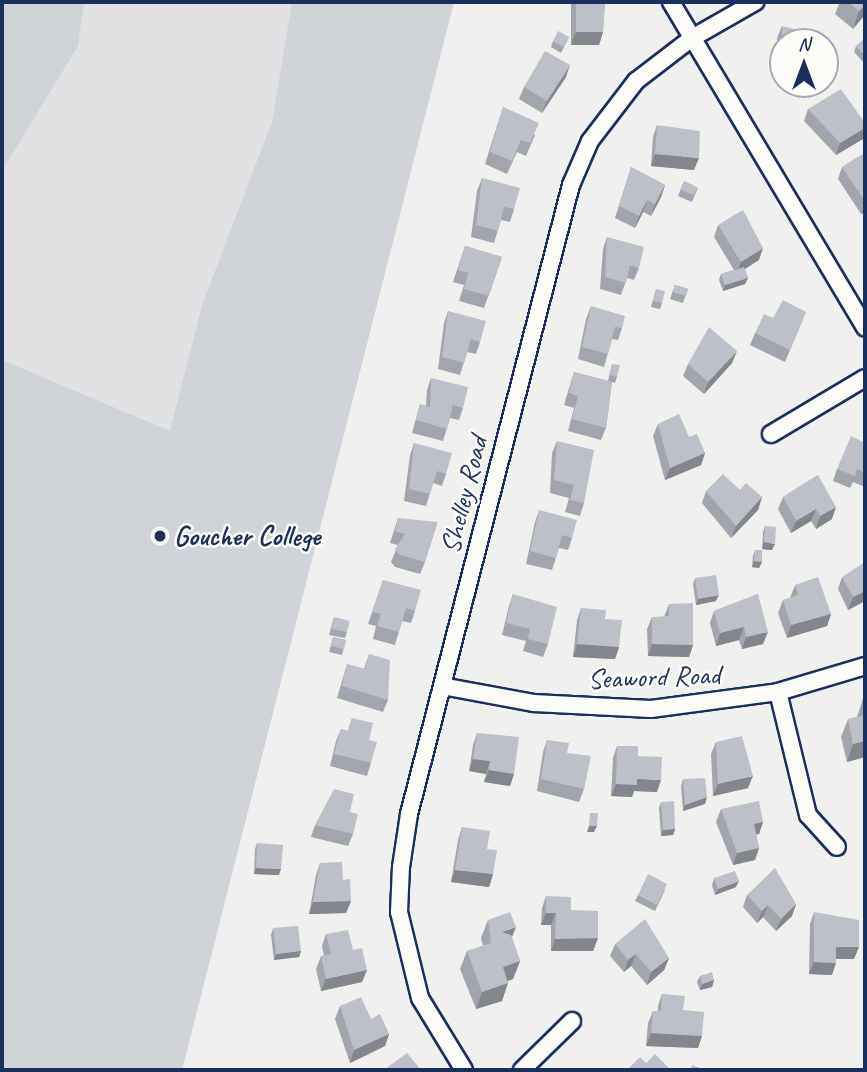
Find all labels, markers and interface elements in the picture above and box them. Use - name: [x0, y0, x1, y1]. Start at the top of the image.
- north arrow: [769, 28, 839, 98]
- text: N: [798, 32, 810, 56]
- street label: Shelley Road: [433, 434, 495, 556]
- place label: Goucher College: [174, 519, 320, 553]
- marker: Goucher College: [152, 528, 168, 544]
- street label: Seaword Road: [587, 658, 721, 696]

